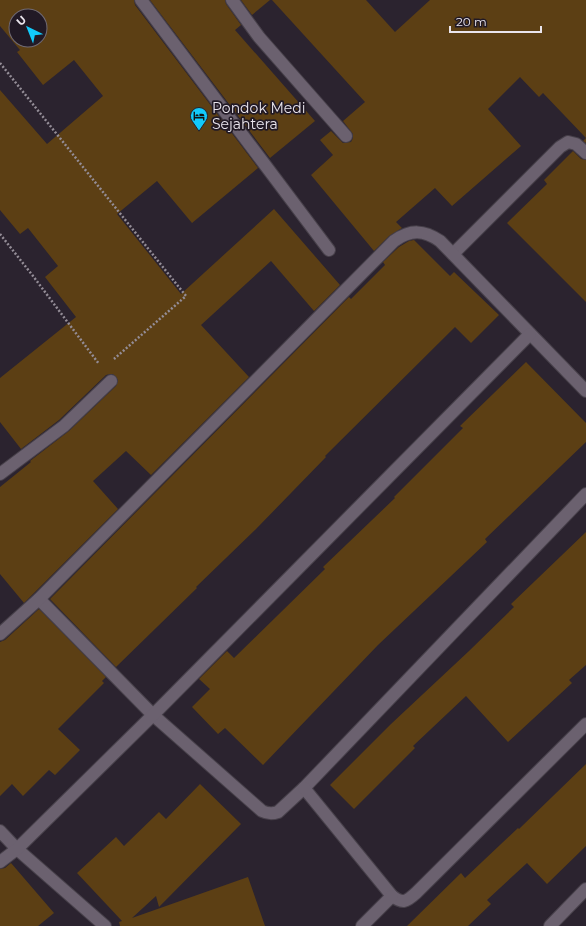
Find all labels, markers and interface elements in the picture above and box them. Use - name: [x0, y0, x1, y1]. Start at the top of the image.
- north arrow: [8, 8, 48, 48]
- scale bar: [450, 8, 541, 34]
- text: U: [13, 13, 29, 29]
- text: 20 m: [456, 14, 487, 29]
- place label: Pondok Medi Sejahtera: [212, 99, 306, 133]
- hotel icon: Pondok Medi Sejahtera: [189, 106, 209, 131]

